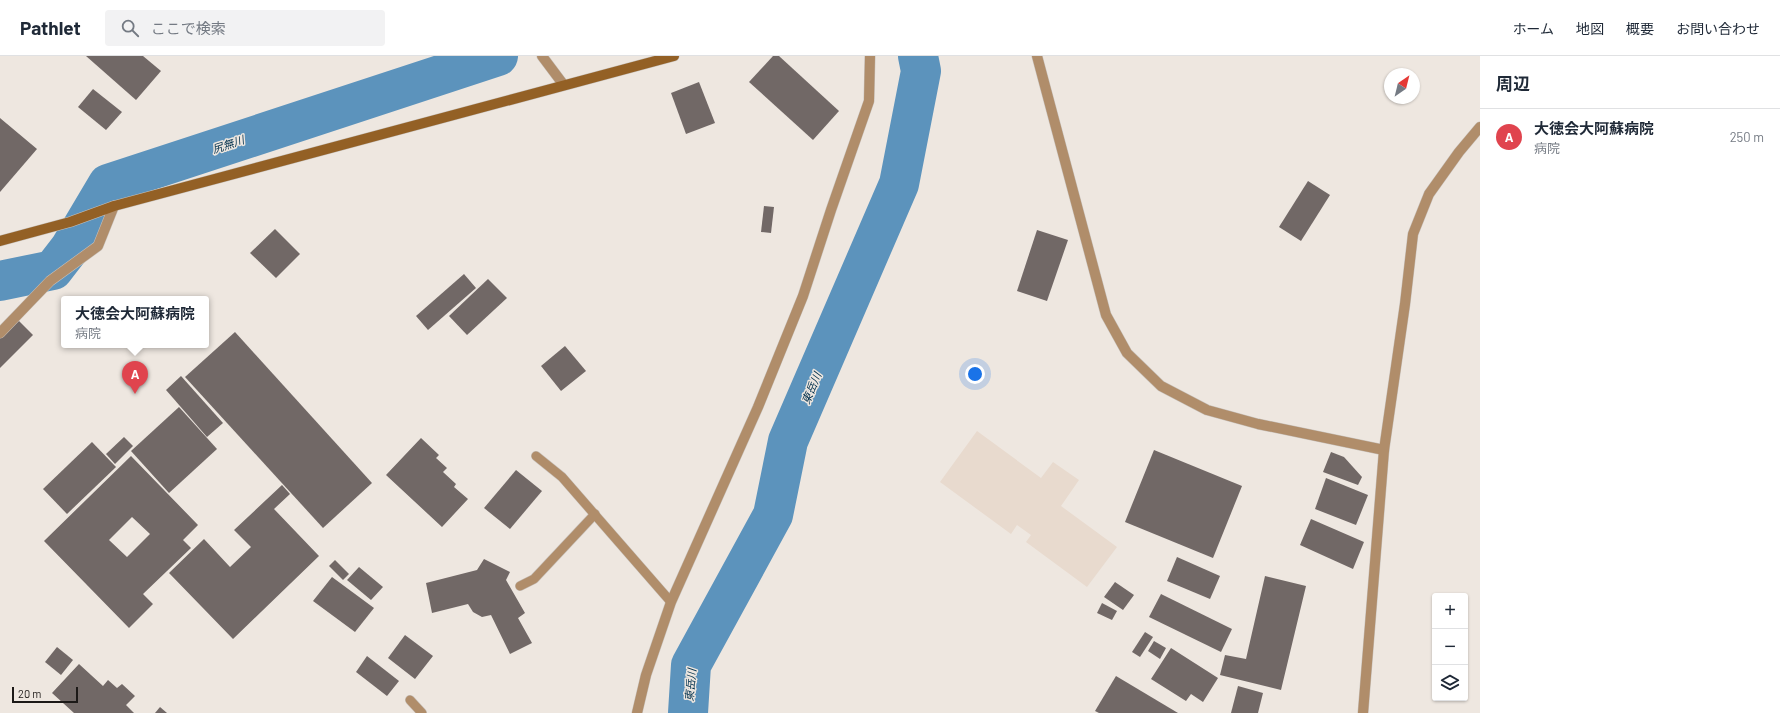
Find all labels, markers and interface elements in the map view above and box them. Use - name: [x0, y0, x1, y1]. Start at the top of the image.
- search box: [105, 10, 385, 46]
- text: Pathlet: [20, 16, 81, 39]
- icon: search: [119, 17, 141, 39]
- text: ここで検索: [151, 19, 226, 37]
- text: ホーム: [1512, 20, 1554, 37]
- text: 地図: [1576, 20, 1604, 37]
- text: 概要: [1626, 20, 1654, 37]
- text: お問い合わせ: [1676, 20, 1760, 37]
- north arrow: [1384, 68, 1420, 104]
- text: 周辺: [1496, 73, 1530, 93]
- text: 大徳会大阿蘇病院: [1534, 119, 1654, 137]
- text: A: [1505, 129, 1513, 145]
- text: 250 m: [1730, 129, 1764, 145]
- water label: 尻無川: [210, 132, 247, 155]
- text: 病院: [1534, 140, 1560, 156]
- popup: [61, 296, 209, 348]
- text: 大徳会大阿蘇病院: [75, 304, 195, 322]
- text: 病院: [75, 325, 101, 341]
- pin: A: [122, 361, 148, 394]
- your location: [965, 364, 985, 384]
- water label: 東岳川: [799, 369, 824, 406]
- map controls: [1432, 593, 1468, 701]
- button: +: [1432, 593, 1468, 629]
- button: −: [1432, 629, 1468, 665]
- button: layers: [1432, 665, 1468, 701]
- water label: 東岳川: [682, 667, 698, 702]
- scale bar: [12, 685, 78, 704]
- text: 20 m: [18, 687, 41, 700]

